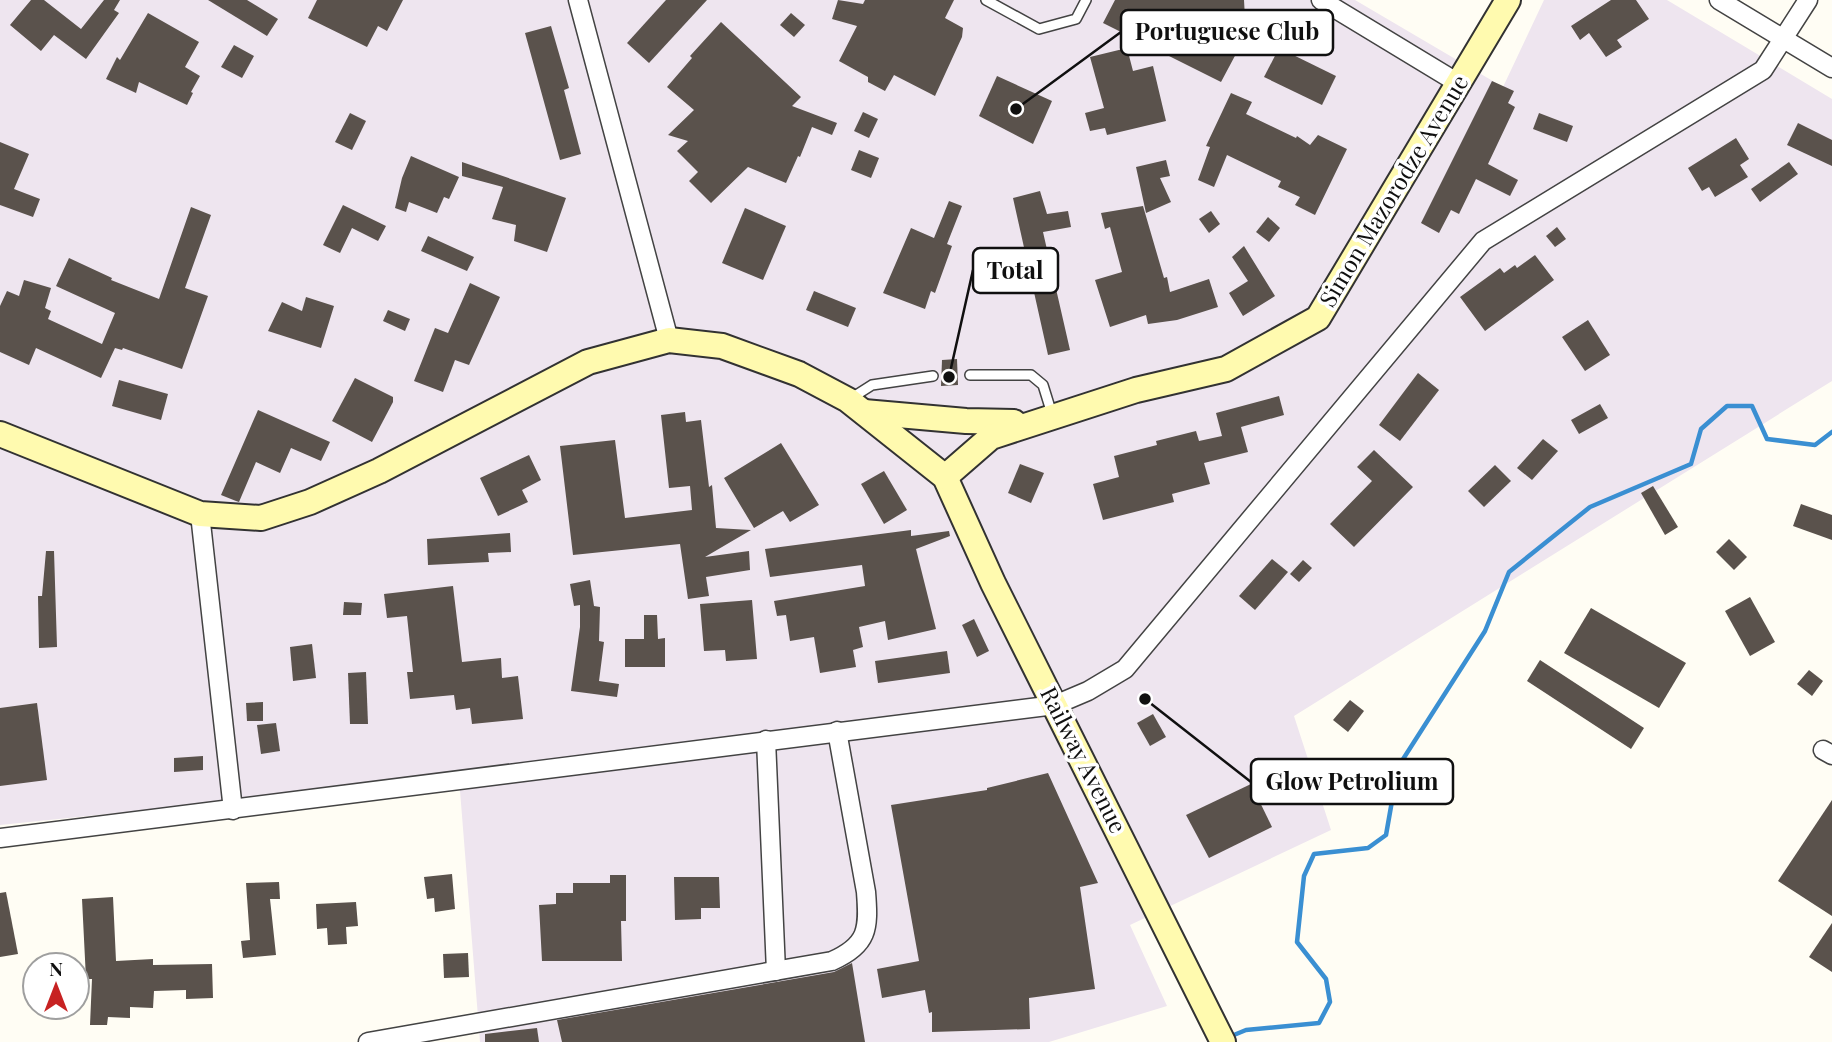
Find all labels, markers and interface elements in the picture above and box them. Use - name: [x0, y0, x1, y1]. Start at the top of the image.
- callout: Portuguese Club: [1121, 10, 1333, 55]
- text: Portuguese Club: [1135, 14, 1319, 46]
- street label: Simon Mazorodze Avenue: [1311, 68, 1474, 312]
- callout: Total: [973, 248, 1058, 293]
- text: Total: [987, 253, 1044, 285]
- street label: Railway Avenue: [1034, 681, 1135, 838]
- callout: Glow Petrolium: [1251, 759, 1453, 804]
- text: Glow Petrolium: [1266, 764, 1439, 796]
- north arrow: [21, 951, 91, 1021]
- text: N: [49, 955, 63, 981]

